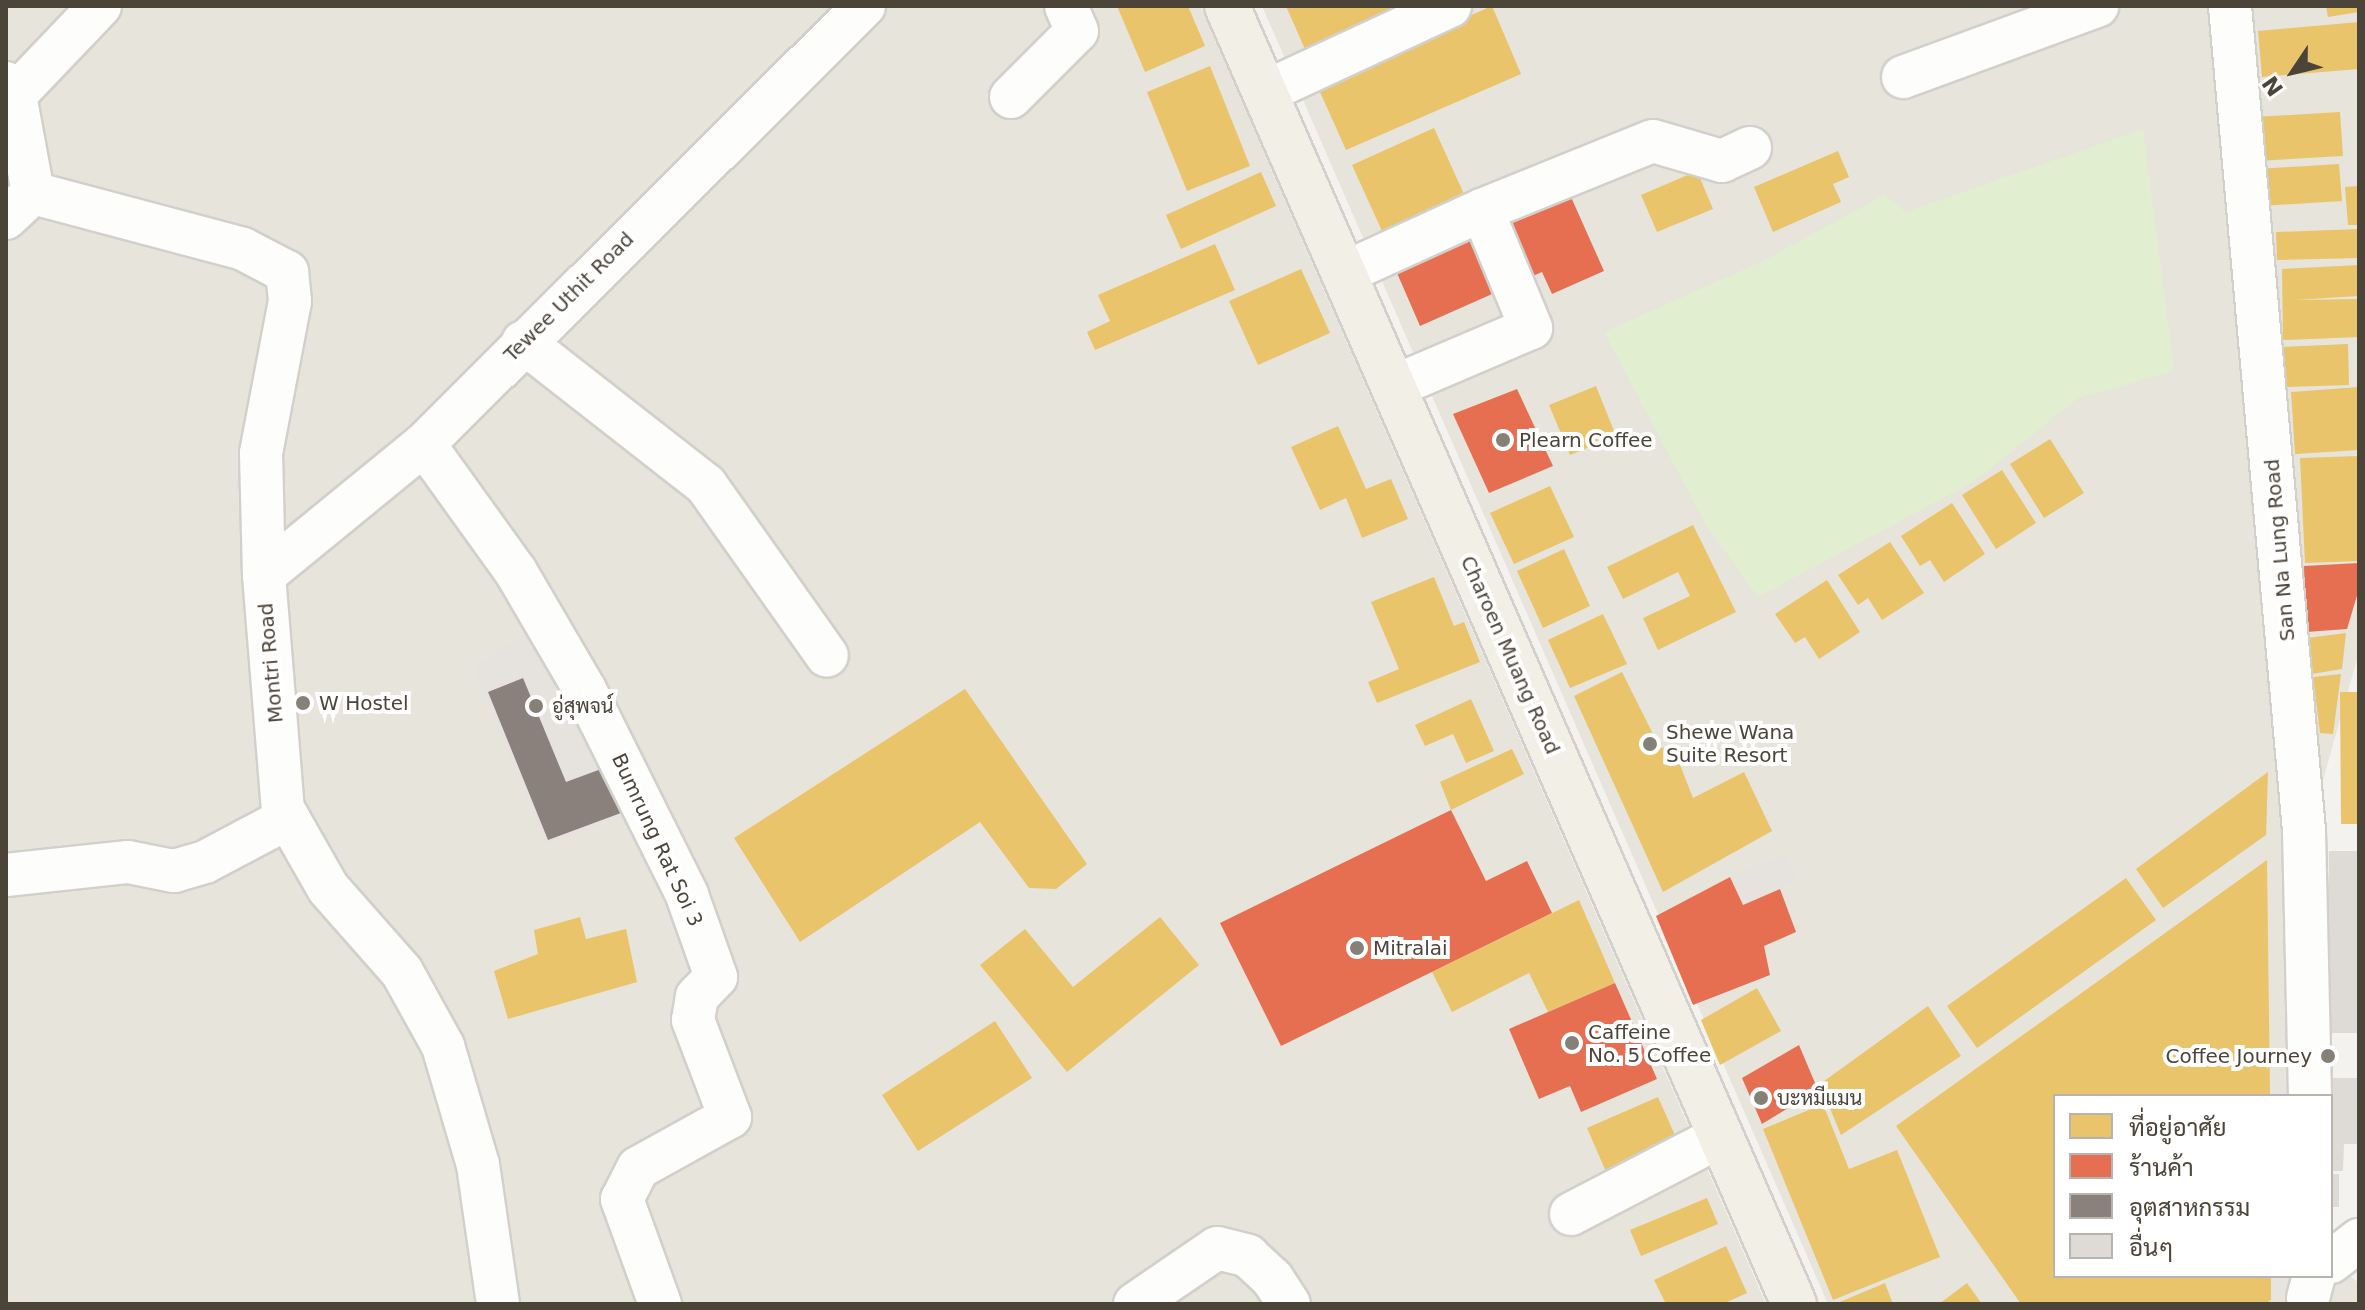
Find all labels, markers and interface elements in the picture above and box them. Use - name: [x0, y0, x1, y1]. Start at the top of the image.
- north arrow: [2253, 32, 2333, 112]
- text: N: [2257, 71, 2288, 101]
- street label: Tewee Uthit Road: [499, 227, 639, 367]
- place label: Plearn Coffee: [1519, 428, 1653, 452]
- marker: Plearn Coffee: [1494, 431, 1512, 449]
- street label: San Na Lung Road: [2260, 458, 2300, 642]
- street label: Charoen Muang Road: [1455, 552, 1565, 758]
- street label: Montri Road: [254, 602, 288, 724]
- place label: W Hostel: [319, 691, 409, 715]
- marker: W Hostel: [294, 694, 312, 712]
- place label: อู่สุพจน์: [552, 694, 614, 718]
- marker: อู่สุพจน์: [527, 697, 545, 715]
- place label: Shewe Wana Suite Resort: [1666, 720, 1794, 767]
- marker: Shewe Wana Suite Resort: [1641, 735, 1659, 753]
- street label: Bumrung Rat Soi 3: [606, 750, 708, 930]
- place label: Mitralai: [1373, 936, 1448, 960]
- marker: Mitralai: [1348, 939, 1366, 957]
- place label: Caffeine No. 5 Coffee: [1588, 1020, 1711, 1067]
- marker: Caffeine No. 5 Coffee: [1563, 1034, 1581, 1052]
- place label: Coffee Journey: [2166, 1044, 2312, 1068]
- marker: Coffee Journey: [2319, 1047, 2337, 1065]
- place label: บะหมีแมน: [1777, 1086, 1862, 1110]
- marker: บะหมีแมน: [1752, 1089, 1770, 1107]
- legend: [2053, 1094, 2333, 1278]
- text: ที่อยู่อาศัย: [2129, 1114, 2227, 1142]
- text: ร้านค้า: [2129, 1154, 2194, 1182]
- text: อุตสาหกรรม: [2129, 1194, 2250, 1222]
- text: อื่นๆ: [2129, 1234, 2173, 1262]

